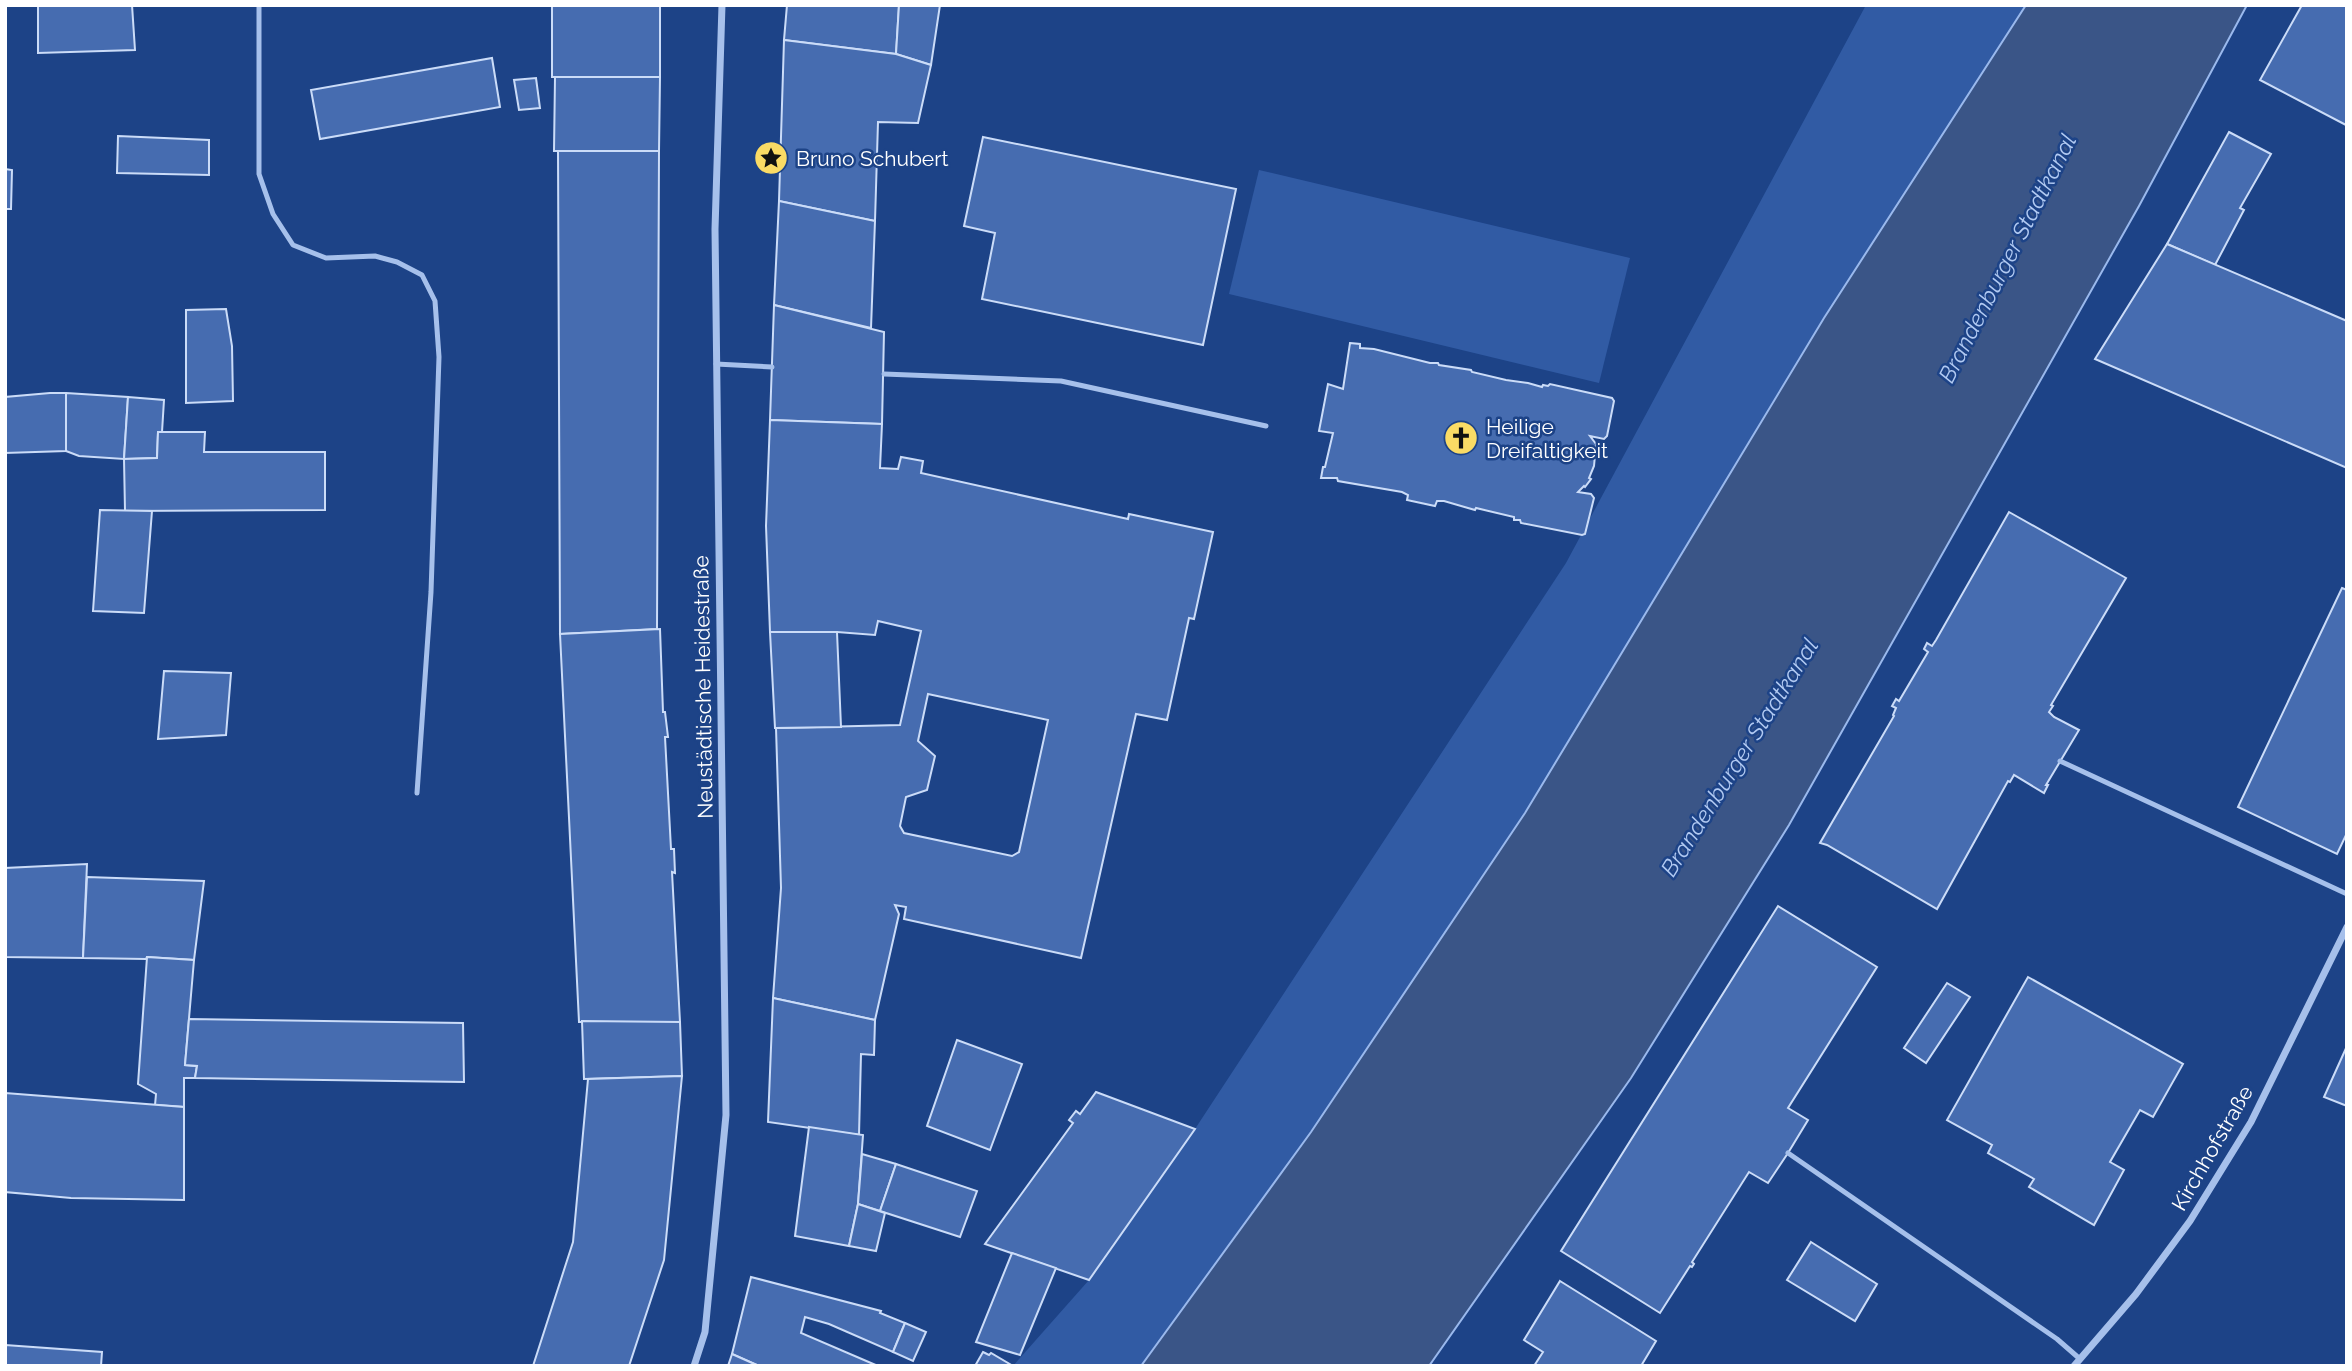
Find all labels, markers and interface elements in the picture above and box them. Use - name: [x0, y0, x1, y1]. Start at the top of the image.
- water label: Brandenburger Stadtkanal: [1932, 129, 2082, 387]
- place icon: Bruno Schubert: [752, 139, 790, 177]
- place label: Bruno Schubert: [796, 146, 949, 171]
- place label: Heilige Dreifaltigkeit: [1486, 414, 1608, 463]
- church icon: Heilige Dreifaltigkeit: [1442, 419, 1480, 457]
- street label: Neustädtische Heidestraße: [688, 555, 718, 819]
- water label: Brandenburger Stadtkanal: [1655, 633, 1823, 881]
- street label: Kirchhofstraße: [2166, 1081, 2258, 1215]

